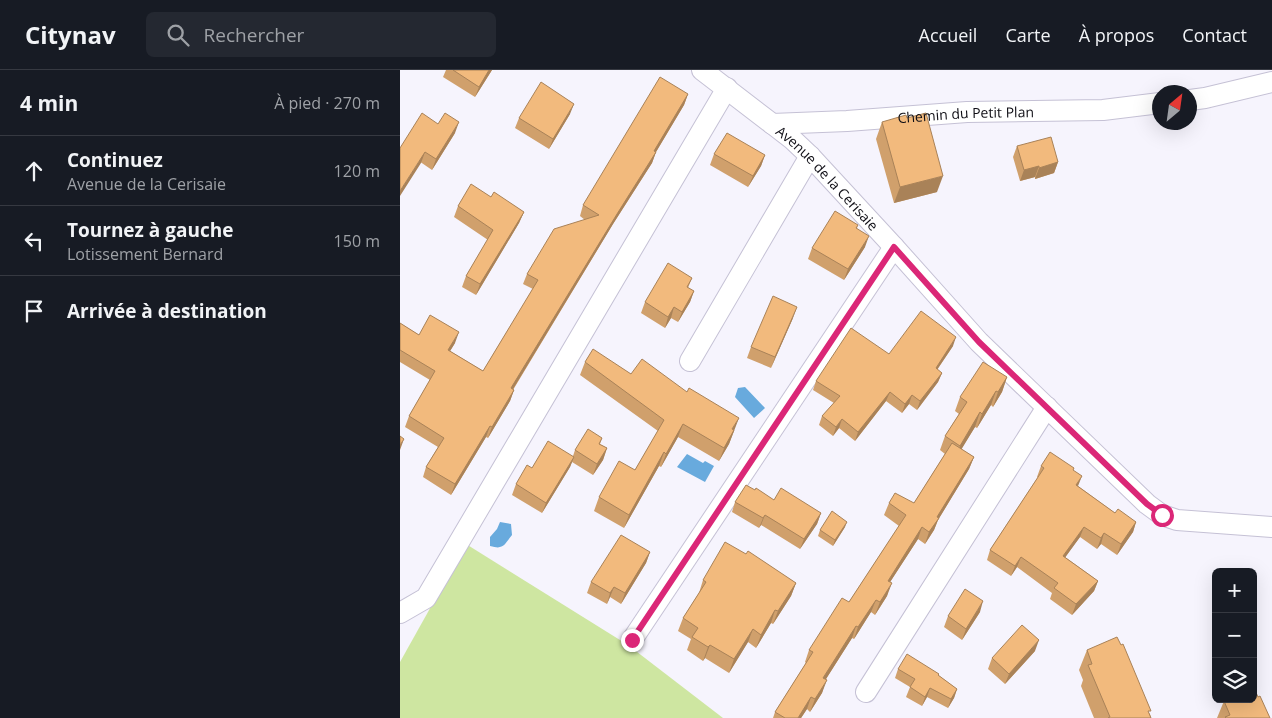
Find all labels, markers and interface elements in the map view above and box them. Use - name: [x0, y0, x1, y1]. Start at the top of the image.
- search box: [146, 12, 496, 57]
- text: Citynav: [25, 18, 116, 51]
- icon: search: [164, 21, 192, 49]
- text: Rechercher: [204, 22, 304, 48]
- text: Accueil: [919, 23, 977, 47]
- text: Carte: [1005, 23, 1051, 47]
- text: À propos: [1079, 23, 1154, 47]
- text: Contact: [1182, 23, 1247, 47]
- north arrow: [1152, 85, 1197, 130]
- text: 4 min: [20, 89, 78, 117]
- text: À pied · 270 m: [274, 92, 380, 114]
- street label: Chemin du Petit Plan: [897, 102, 1034, 127]
- street label: Avenue de la Cerisaie: [773, 121, 883, 234]
- text: Continuez: [67, 147, 163, 173]
- icon: ahead: [20, 157, 48, 185]
- text: 120 m: [334, 160, 380, 182]
- text: Avenue de la Cerisaie: [67, 173, 226, 195]
- text: Tournez à gauche: [67, 217, 233, 243]
- icon: left: [20, 227, 48, 255]
- text: 150 m: [334, 230, 380, 252]
- text: Lotissement Bernard: [67, 243, 223, 265]
- icon: arrive: [20, 297, 48, 325]
- text: Arrivée à destination: [67, 298, 267, 324]
- route start: [1151, 504, 1174, 527]
- map controls: [1212, 568, 1257, 703]
- button: +: [1212, 568, 1257, 613]
- button: −: [1212, 613, 1257, 658]
- route end: [621, 629, 644, 652]
- button: layers: [1212, 658, 1257, 703]

